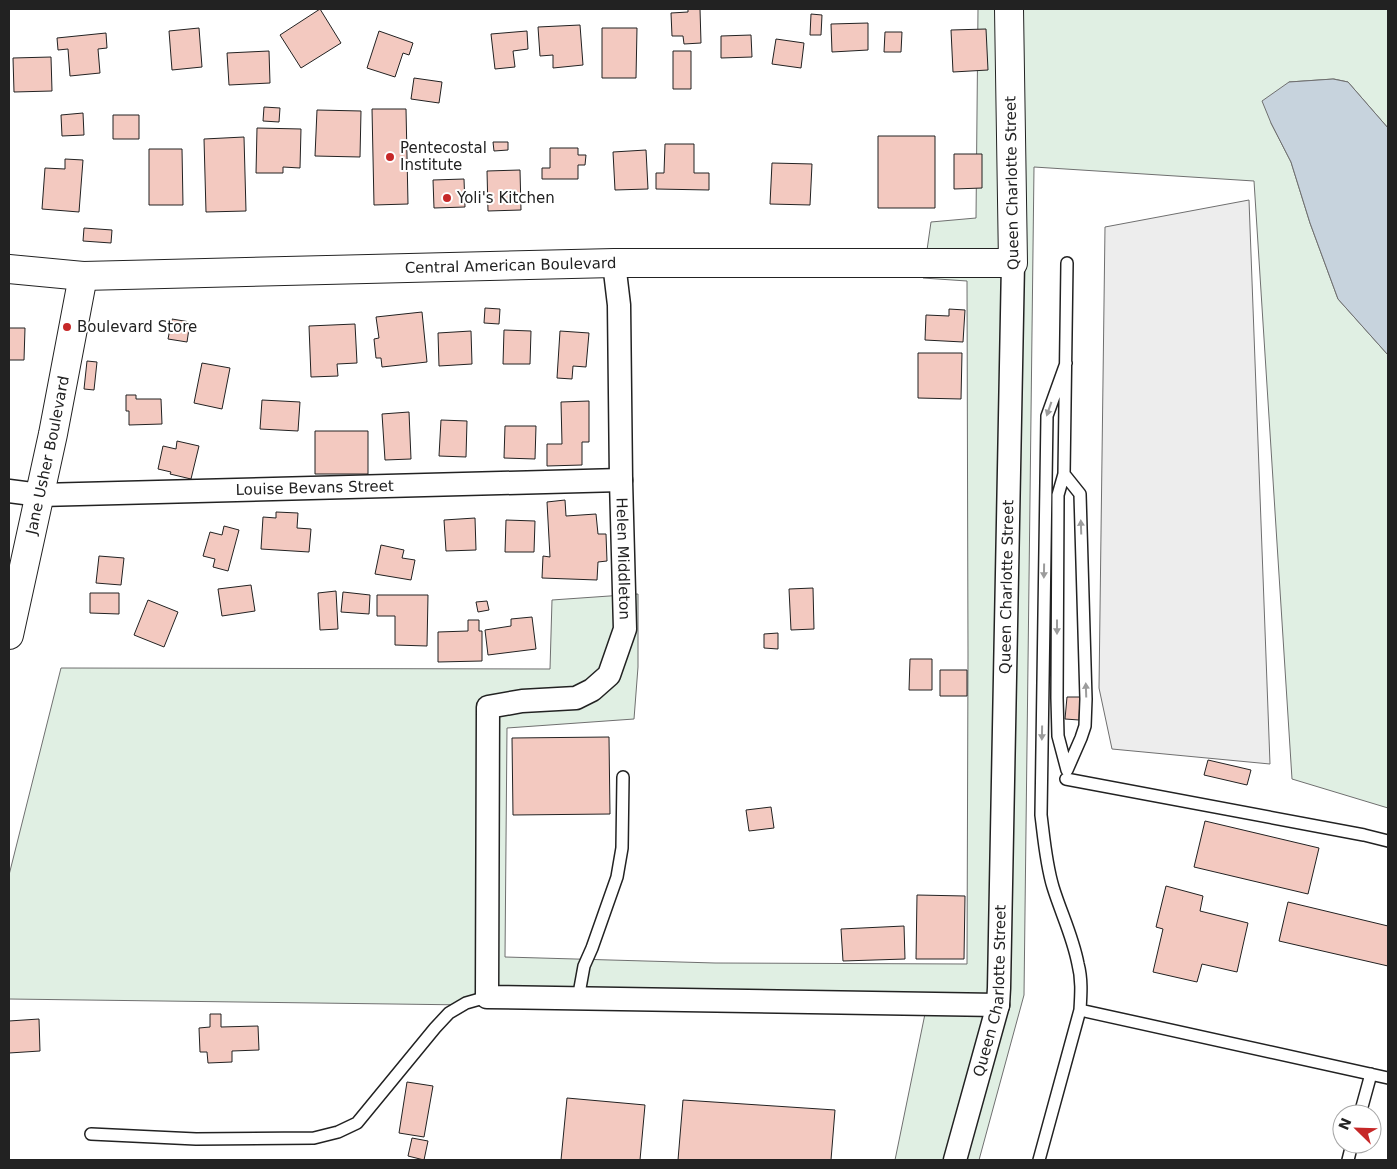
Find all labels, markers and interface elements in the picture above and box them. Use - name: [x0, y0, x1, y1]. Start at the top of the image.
- street label: Queen Charlotte Street: [1001, 96, 1023, 270]
- place label: Pentecostal Institute: [400, 139, 487, 174]
- marker: Pentecostal Institute: [384, 151, 396, 163]
- place label: Yoli's Kitchen: [456, 189, 555, 207]
- marker: Yoli's Kitchen: [441, 192, 453, 204]
- street label: Central American Boulevard: [405, 254, 617, 277]
- place label: Boulevard Store: [77, 318, 197, 336]
- marker: Boulevard Store: [61, 321, 73, 333]
- street label: Jane Usher Boulevard: [22, 374, 73, 537]
- one-way arrow: [1045, 402, 1053, 417]
- street label: Louise Bevans Street: [235, 477, 394, 499]
- street label: Helen Middleton: [612, 497, 634, 620]
- street label: Queen Charlotte Street: [996, 500, 1017, 674]
- one-way arrow: [1077, 519, 1085, 535]
- one-way arrow: [1040, 563, 1048, 579]
- one-way arrow: [1053, 619, 1061, 635]
- one-way arrow: [1082, 681, 1090, 697]
- one-way arrow: [1038, 726, 1046, 742]
- street label: Queen Charlotte Street: [970, 904, 1010, 1079]
- north arrow: [1332, 1104, 1382, 1154]
- text: N: [1335, 1115, 1355, 1132]

